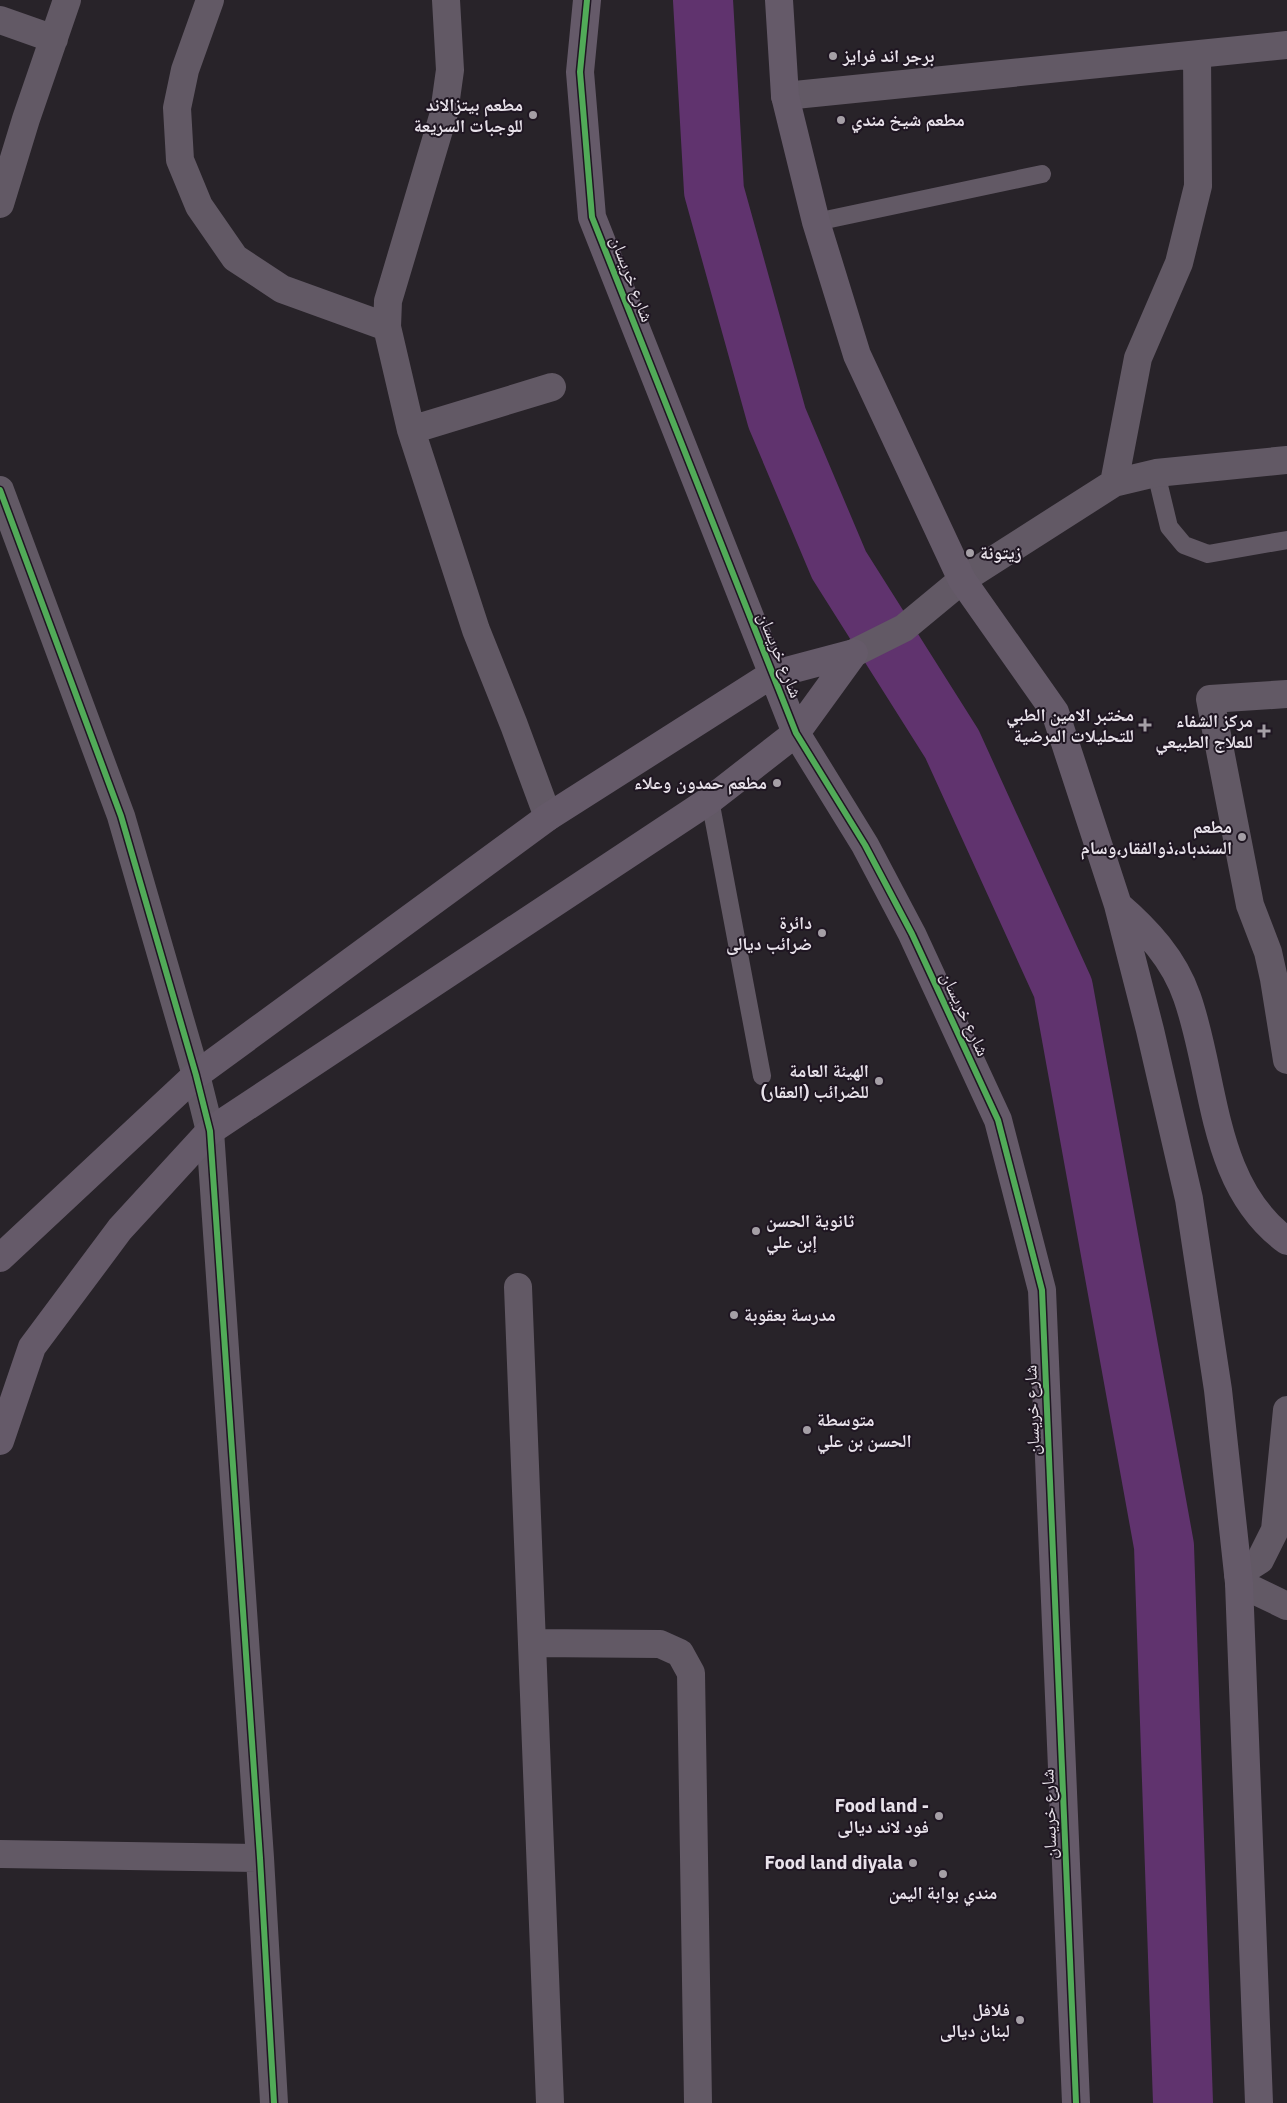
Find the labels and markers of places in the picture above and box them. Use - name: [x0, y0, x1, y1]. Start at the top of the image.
- place label: برجر اند فرايز: [842, 44, 934, 67]
- marker: برجر اند فرايز: [827, 50, 839, 62]
- place label: مطعم بيتزالاند للوجبات السريعة: [414, 93, 523, 137]
- place label: مطعم شيخ مندي: [851, 108, 965, 134]
- marker: مطعم بيتزالاند للوجبات السريعة: [527, 109, 539, 121]
- marker: مطعم شيخ مندي: [835, 114, 847, 126]
- place label: زيتونة: [980, 541, 1022, 564]
- marker: زيتونة: [964, 547, 976, 559]
- place label: مختبر الامين الطبي للتحليلات المرضية: [1006, 703, 1134, 747]
- place label: مركز الشفاء للعلاج الطبيعي: [1155, 709, 1253, 756]
- marker: مختبر الامين الطبي للتحليلات المرضية: [1138, 718, 1152, 732]
- marker: مركز الشفاء للعلاج الطبيعي: [1257, 724, 1271, 738]
- place label: مطعم حمدون وعلاء: [634, 771, 767, 795]
- marker: مطعم حمدون وعلاء: [771, 777, 783, 789]
- place label: مطعم السندباد،ذوالفقار،وسام: [1081, 815, 1232, 860]
- marker: مطعم السندباد،ذوالفقار،وسام: [1236, 831, 1248, 843]
- place label: دائرة ضرائب ديالى: [726, 911, 812, 955]
- marker: دائرة ضرائب ديالى: [816, 927, 828, 939]
- place label: الهيئة العامة للضرائب (العقار): [761, 1059, 869, 1103]
- marker: الهيئة العامة للضرائب (العقار): [873, 1075, 885, 1087]
- place label: ثانوية الحسن إبن علي: [766, 1209, 854, 1256]
- marker: ثانوية الحسن إبن علي: [750, 1225, 762, 1237]
- place label: مدرسة بعقوبة: [744, 1303, 836, 1326]
- marker: مدرسة بعقوبة: [728, 1309, 740, 1321]
- place label: متوسطة الحسن بن علي: [817, 1408, 912, 1455]
- marker: متوسطة الحسن بن علي: [801, 1424, 813, 1436]
- place label: Food land - فود لاند ديالى: [835, 1794, 929, 1838]
- marker: Food land - فود لاند ديالى: [933, 1810, 945, 1822]
- place label: Food land diyala: [765, 1851, 903, 1874]
- marker: Food land diyala: [907, 1857, 919, 1869]
- marker: مندي بوابة اليمن: [937, 1868, 949, 1880]
- place label: مندي بوابة اليمن: [889, 1881, 997, 1907]
- place label: فلافل لبنان ديالى: [940, 1998, 1010, 2042]
- marker: فلافل لبنان ديالى: [1014, 2014, 1026, 2026]

